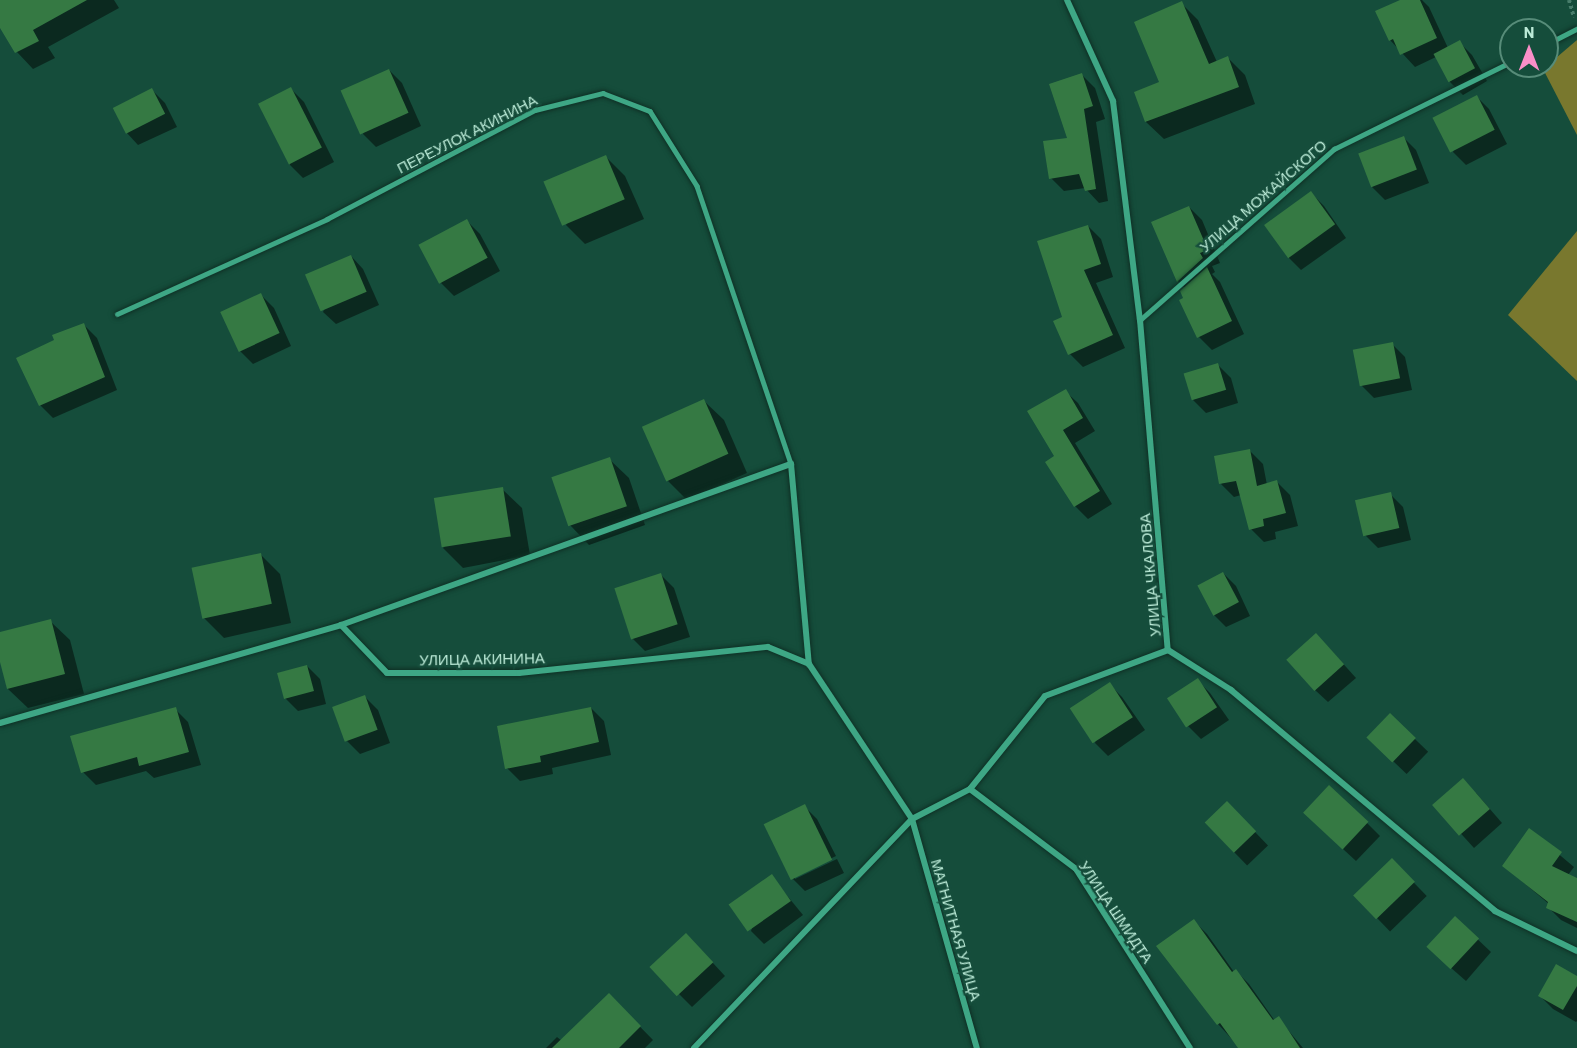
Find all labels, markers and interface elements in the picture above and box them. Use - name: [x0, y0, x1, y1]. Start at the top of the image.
- north arrow: [1499, 18, 1559, 78]
- text: N: [1524, 22, 1534, 41]
- street label: ПЕРЕУЛОК АКИНИНА: [394, 91, 540, 177]
- street label: УЛИЦА МОЖАЙСКОГО: [1196, 136, 1330, 256]
- street label: УЛИЦА ЧКАЛОВА: [1136, 513, 1164, 637]
- street label: УЛИЦА АКИНИНА: [419, 649, 545, 669]
- street label: МАГНИТНАЯ УЛИЦА: [927, 857, 985, 1003]
- street label: УЛИЦА ШМИДТА: [1075, 857, 1157, 967]

